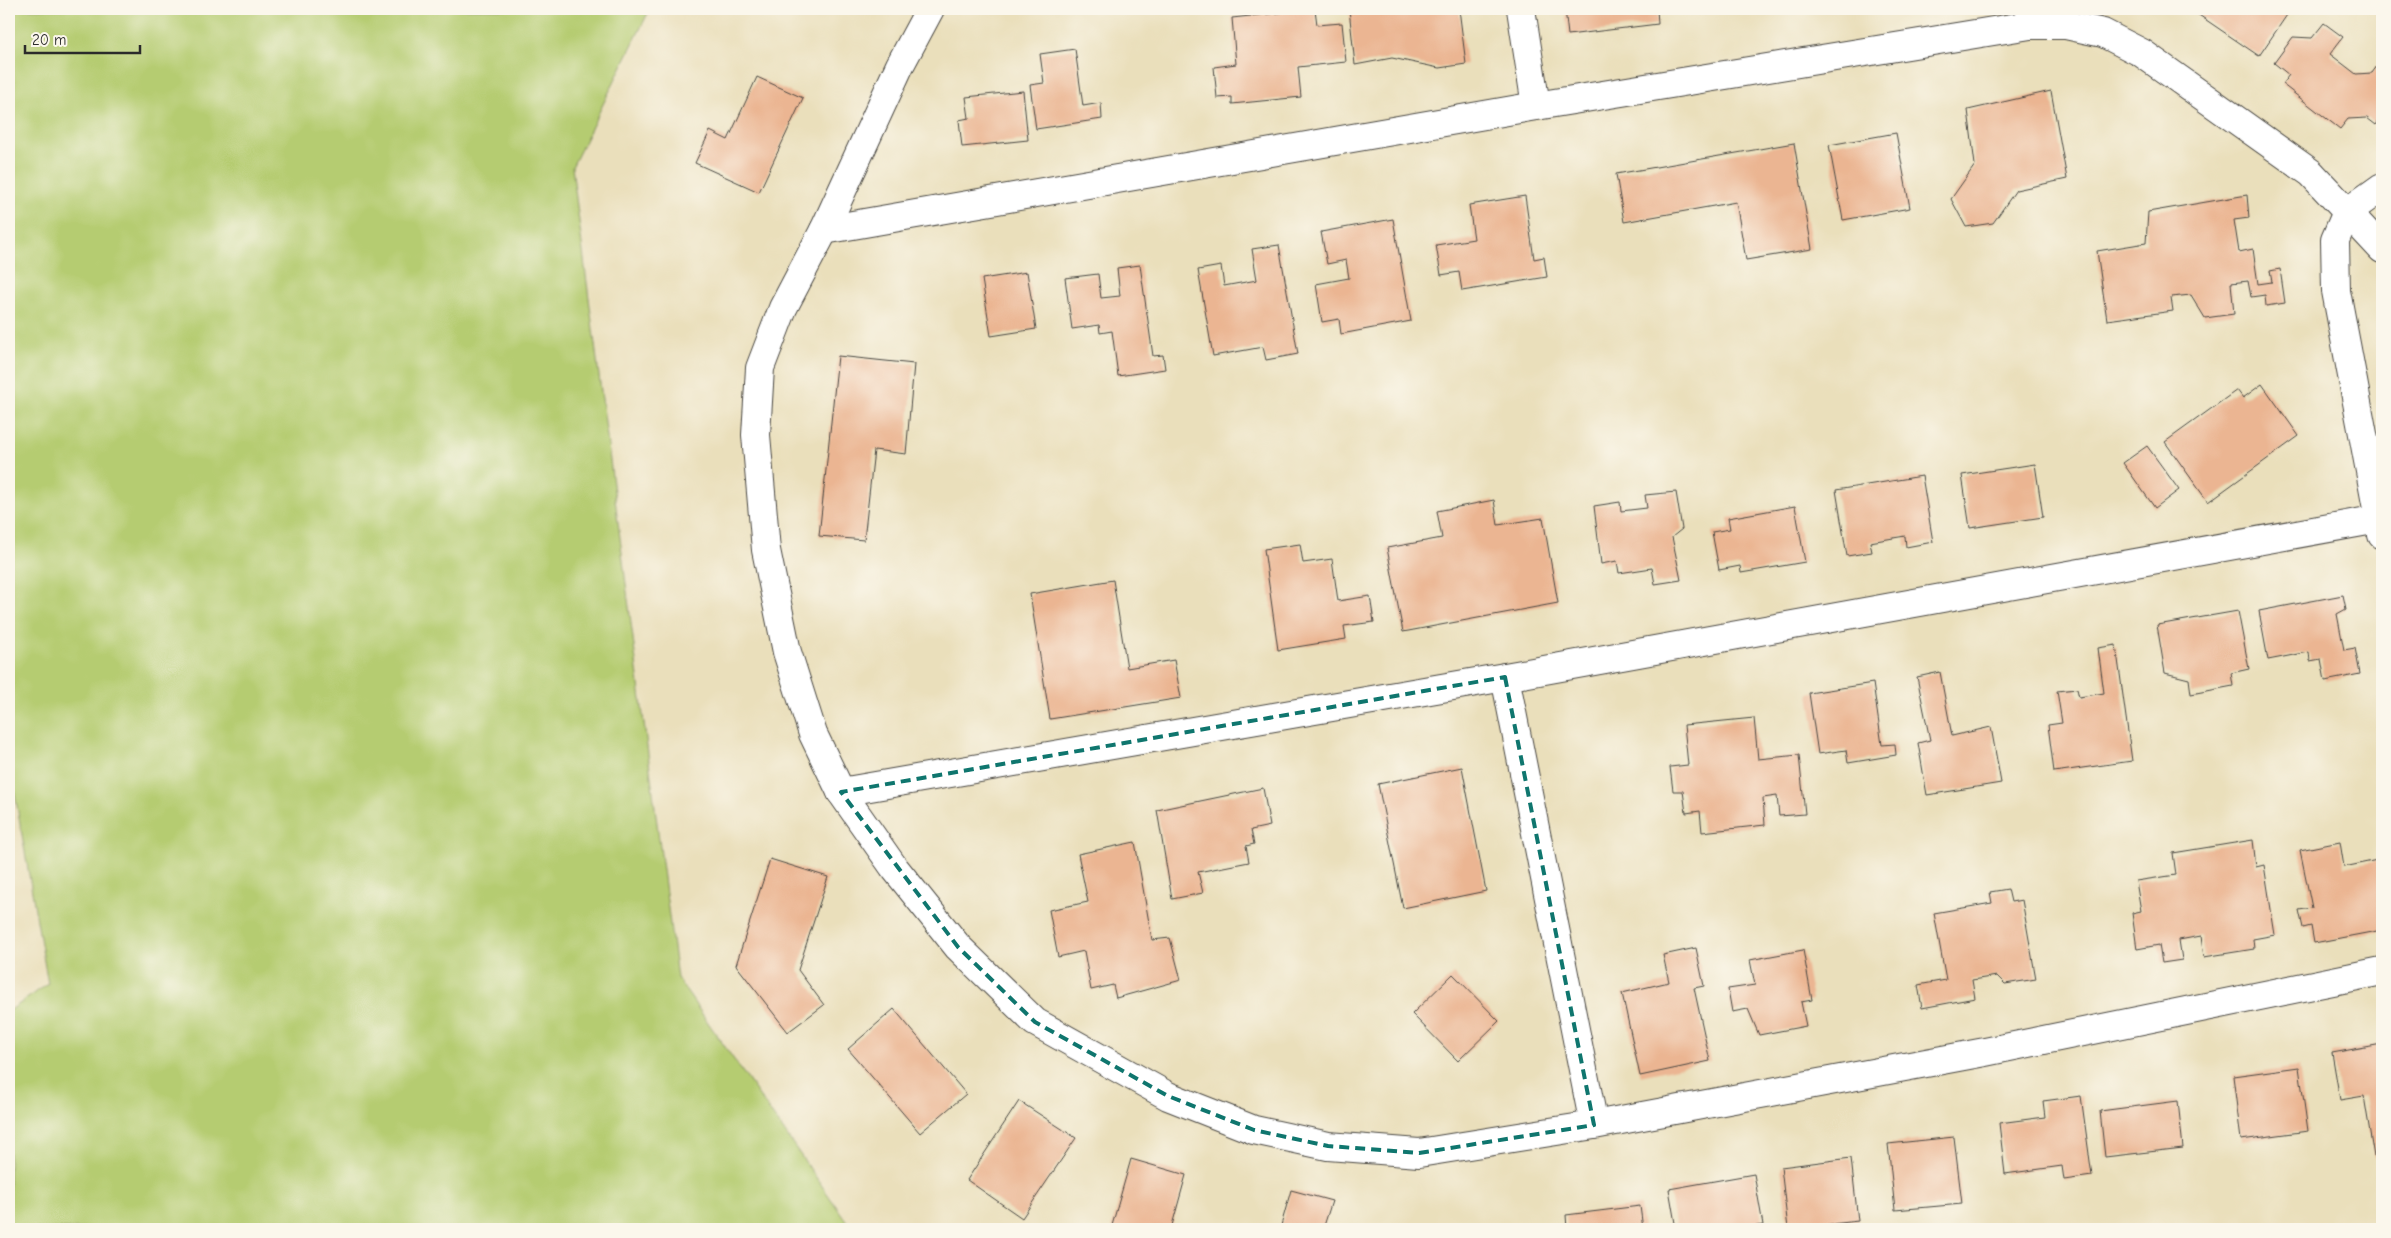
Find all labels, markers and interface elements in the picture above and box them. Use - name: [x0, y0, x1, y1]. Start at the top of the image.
- scale bar: [25, 22, 140, 54]
- text: 20 m: [32, 31, 66, 49]

